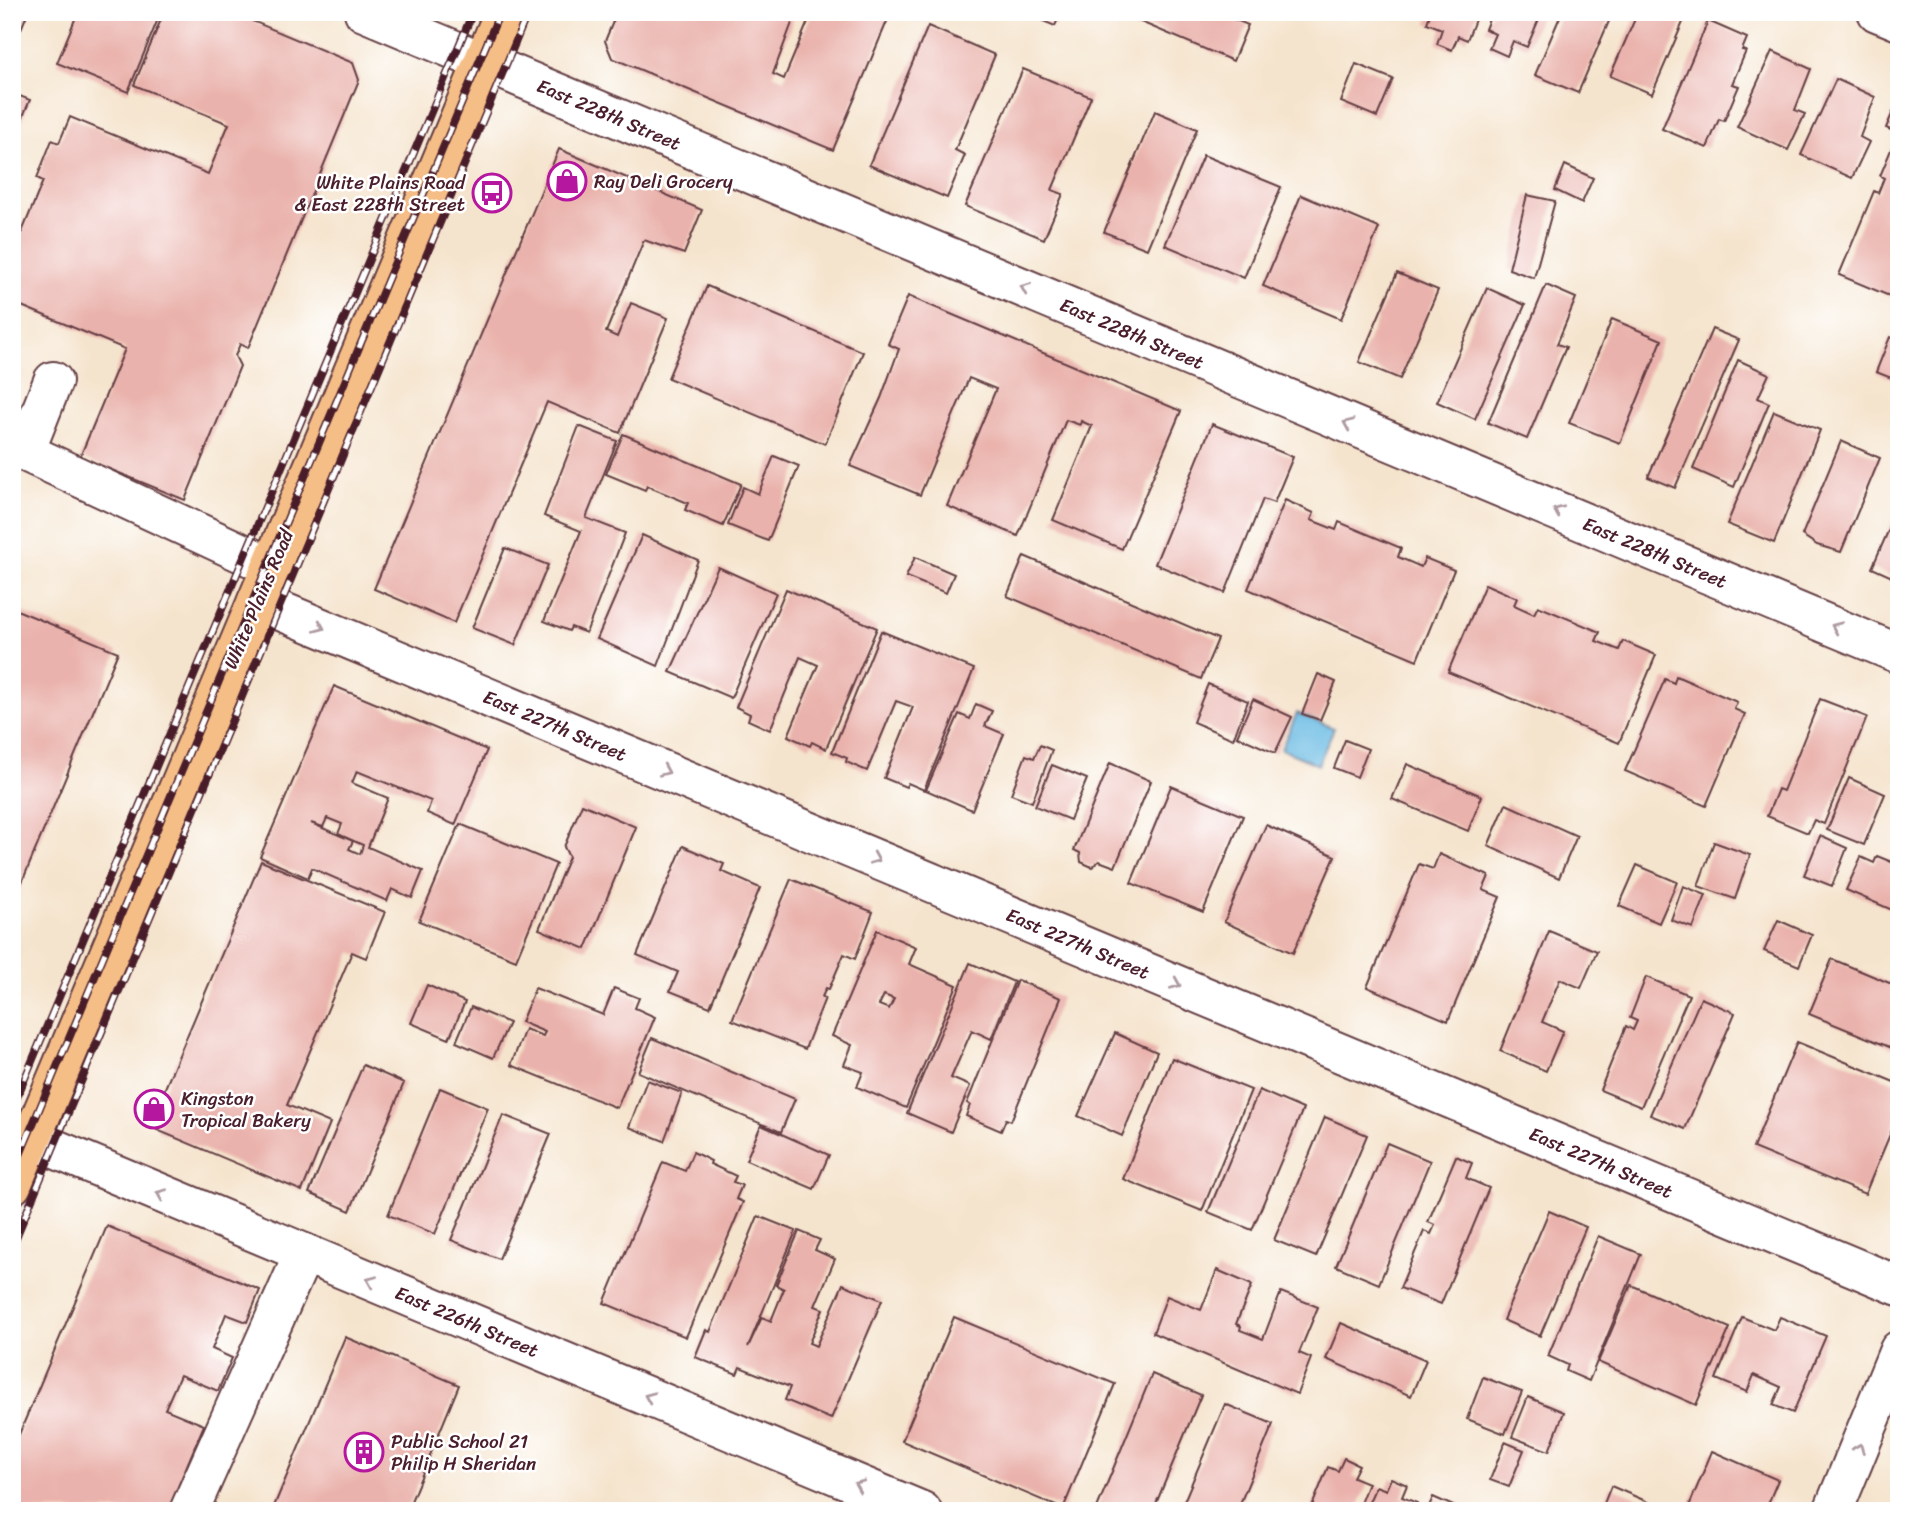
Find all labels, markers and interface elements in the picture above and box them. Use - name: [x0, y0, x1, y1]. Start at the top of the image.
- street label: East 228th Street: [532, 69, 686, 160]
- shop icon: Ray Deli Grocery: [546, 160, 588, 202]
- place label: Ray Deli Grocery: [594, 165, 733, 198]
- place label: White Plains Road & East 228th Street: [294, 166, 467, 221]
- bus stop icon: White Plains Road & East 228th Street: [471, 172, 513, 214]
- one-way arrow: [1020, 283, 1032, 297]
- street label: East 228th Street: [1055, 288, 1209, 379]
- one-way arrow: [1343, 418, 1355, 432]
- one-way arrow: [1553, 506, 1565, 520]
- street label: East 228th Street: [1578, 507, 1732, 598]
- street label: White Plains Road: [214, 522, 304, 674]
- one-way arrow: [312, 619, 325, 633]
- one-way arrow: [1830, 622, 1842, 636]
- street label: East 227th Street: [478, 680, 632, 771]
- one-way arrow: [659, 763, 671, 777]
- one-way arrow: [868, 851, 881, 865]
- street label: East 227th Street: [1001, 898, 1155, 989]
- one-way arrow: [1168, 976, 1181, 990]
- place label: Kingston Tropical Bakery: [181, 1082, 311, 1137]
- shop icon: Kingston Tropical Bakery: [133, 1088, 175, 1130]
- street label: East 227th Street: [1524, 1117, 1678, 1208]
- one-way arrow: [155, 1188, 168, 1202]
- one-way arrow: [366, 1276, 378, 1290]
- street label: East 226th Street: [390, 1276, 544, 1367]
- one-way arrow: [643, 1391, 656, 1405]
- place label: Public School 21 Philip H Sheridan: [391, 1425, 536, 1480]
- building icon: Public School 21 Philip H Sheridan: [343, 1431, 385, 1473]
- one-way arrow: [1850, 1442, 1864, 1454]
- one-way arrow: [853, 1479, 865, 1493]

